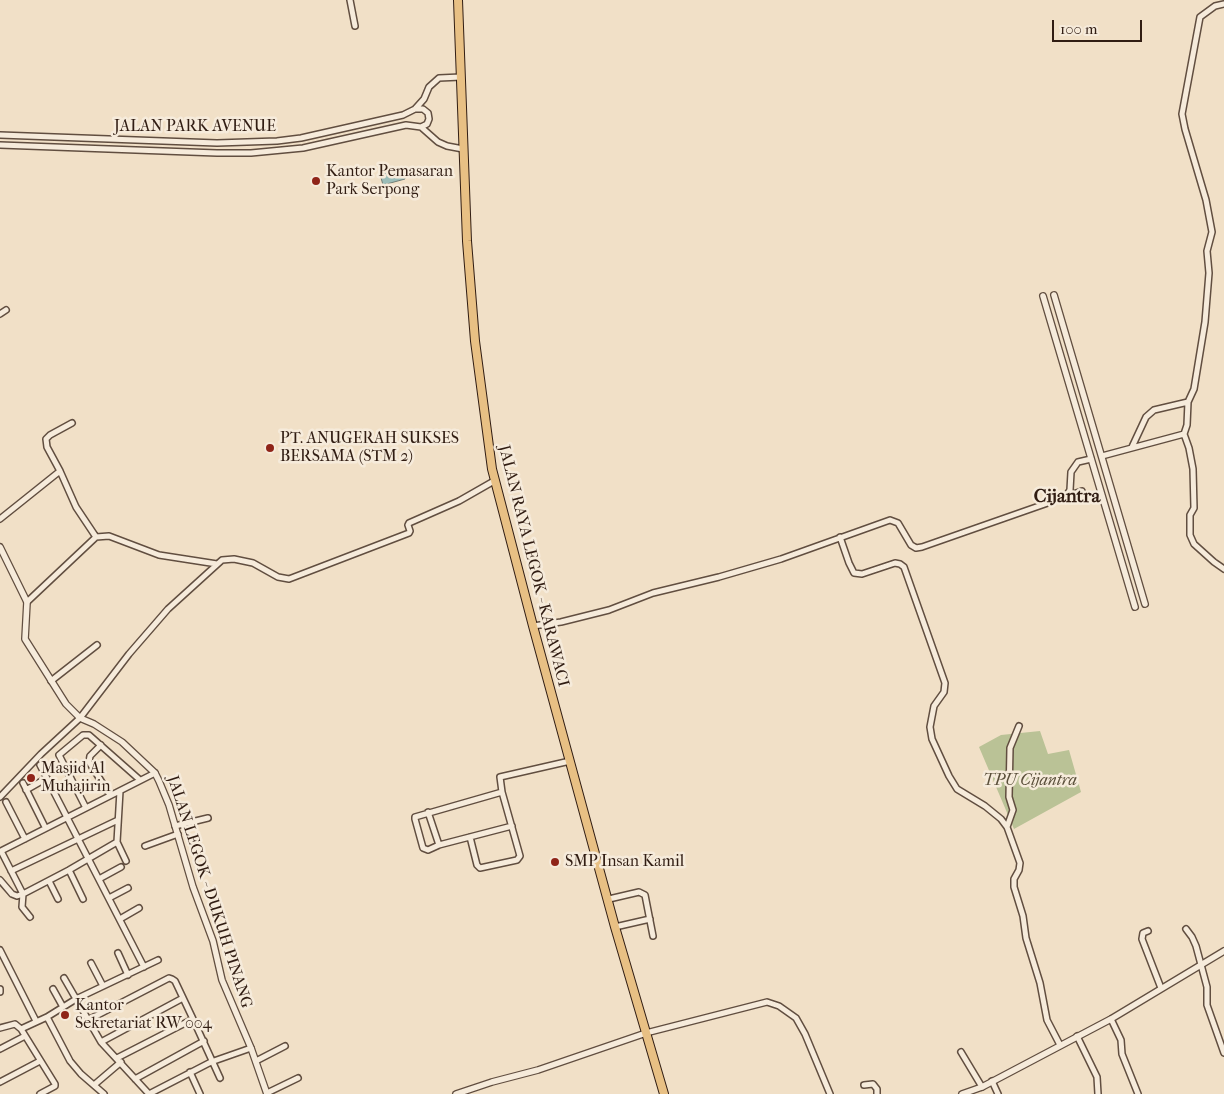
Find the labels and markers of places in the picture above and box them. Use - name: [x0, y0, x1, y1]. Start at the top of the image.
- place label: Kantor Pemasaran Park Serpong: [326, 162, 453, 200]
- marker: Kantor Pemasaran Park Serpong: [310, 175, 322, 187]
- place label: PT. ANUGERAH SUKSES BERSAMA (STM 2): [280, 429, 459, 467]
- marker: PT. ANUGERAH SUKSES BERSAMA (STM 2): [264, 442, 276, 454]
- place label: Masjid Al Muhajirin: [41, 759, 111, 797]
- marker: Masjid Al Muhajirin: [25, 772, 37, 784]
- place label: SMP Insan Kamil: [565, 852, 684, 872]
- marker: SMP Insan Kamil: [549, 856, 561, 868]
- place label: Kantor Sekretariat RW 004: [75, 996, 212, 1034]
- marker: Kantor Sekretariat RW 004: [59, 1009, 71, 1021]

